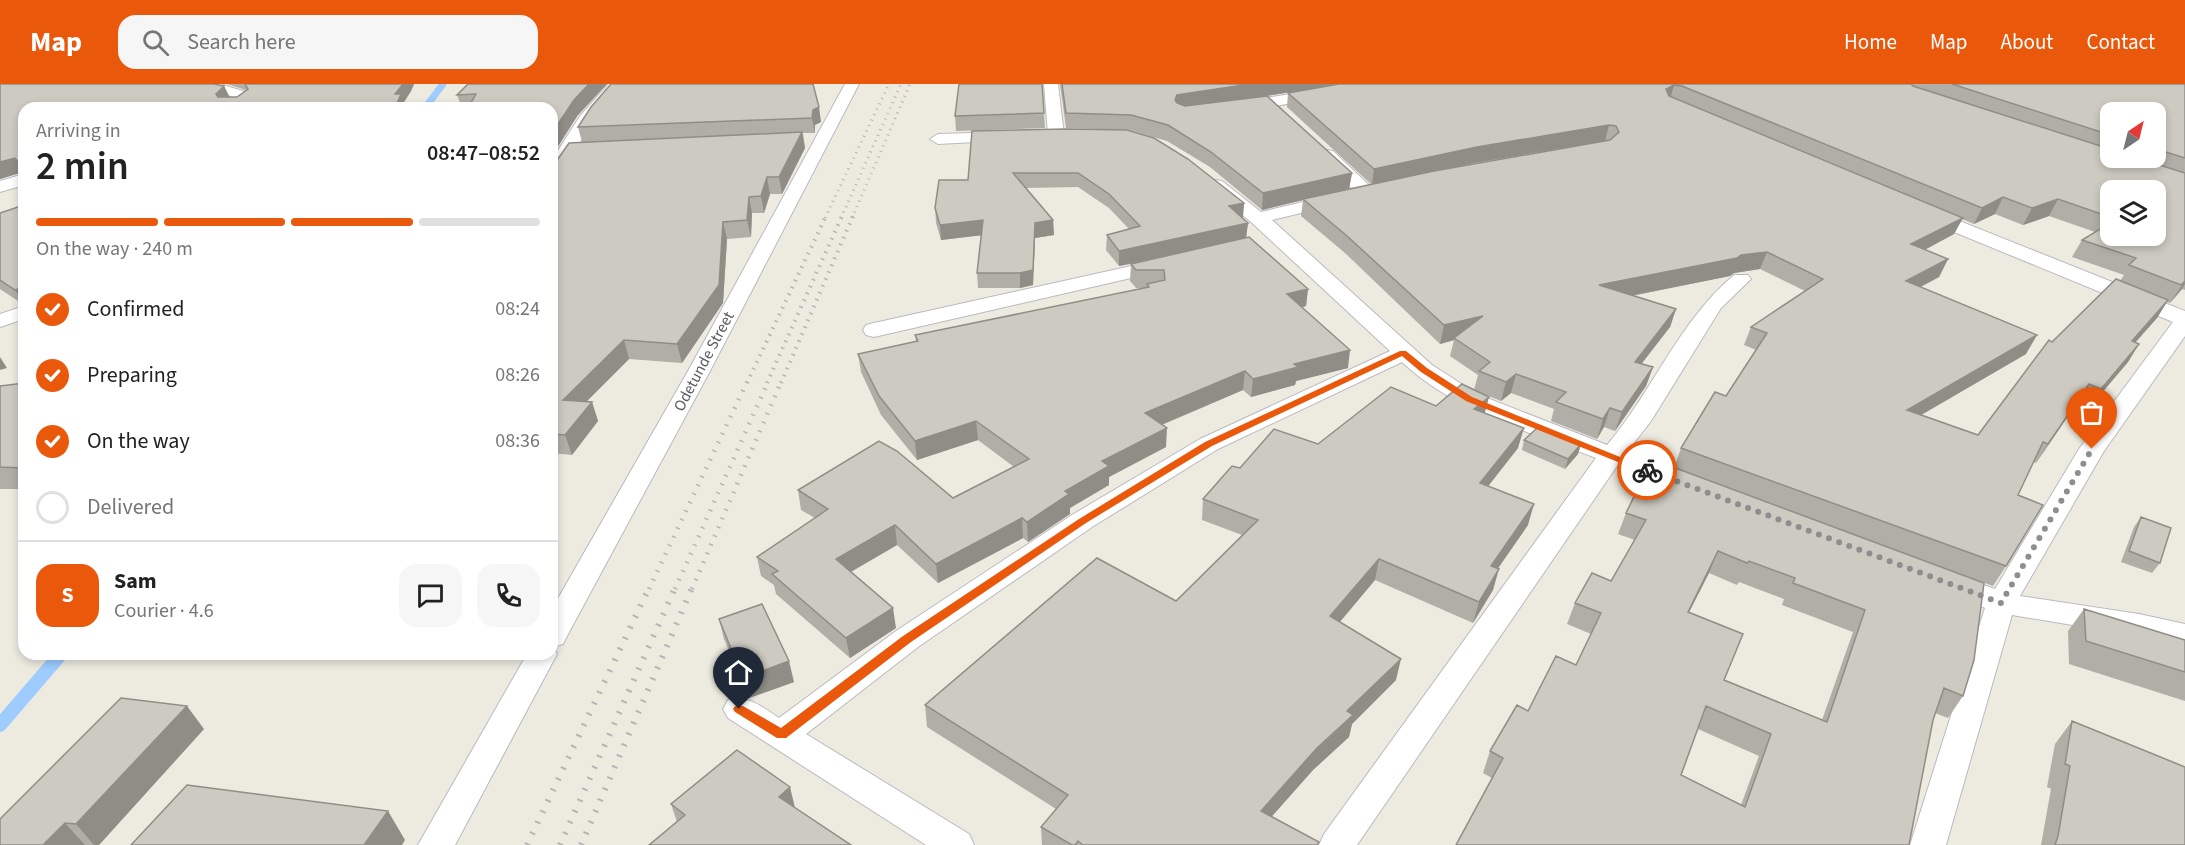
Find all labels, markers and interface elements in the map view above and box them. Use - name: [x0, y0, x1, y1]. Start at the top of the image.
- search box: [118, 15, 538, 69]
- text: Map: [30, 22, 82, 62]
- icon: search: [139, 26, 172, 59]
- text: Search here: [187, 26, 296, 58]
- text: Home: [1844, 27, 1897, 57]
- text: Map: [1930, 27, 1968, 57]
- text: About: [2001, 27, 2053, 57]
- text: Contact: [2086, 27, 2155, 57]
- north arrow: [2100, 102, 2166, 168]
- map controls: [2100, 102, 2166, 246]
- text: Arriving in: [36, 117, 121, 145]
- text: 08:47–08:52: [427, 137, 540, 169]
- text: 2 min: [36, 139, 129, 195]
- button: layers: [2100, 180, 2166, 246]
- text: On the way · 240 m: [36, 235, 193, 263]
- icon: check: [36, 293, 69, 326]
- text: Confirmed: [87, 293, 184, 325]
- text: 08:24: [495, 295, 540, 323]
- street label: Odetunde Street: [668, 307, 740, 415]
- icon: check: [36, 359, 69, 392]
- text: Preparing: [87, 359, 177, 391]
- text: 08:26: [495, 361, 540, 389]
- pin: [2066, 387, 2117, 449]
- icon: bag: [2075, 396, 2108, 429]
- icon: check: [36, 425, 69, 458]
- text: On the way: [87, 425, 190, 457]
- text: 08:36: [495, 427, 540, 455]
- courier: [1617, 440, 1677, 500]
- icon: bike: [1631, 454, 1664, 487]
- text: Delivered: [87, 491, 174, 523]
- button: chat: [399, 564, 462, 627]
- button: phone: [477, 564, 540, 627]
- text: Sam: [114, 565, 157, 597]
- text: S: [61, 579, 74, 611]
- text: Courier · 4.6: [114, 597, 214, 625]
- pin: [713, 647, 764, 709]
- icon: home: [722, 656, 755, 689]

